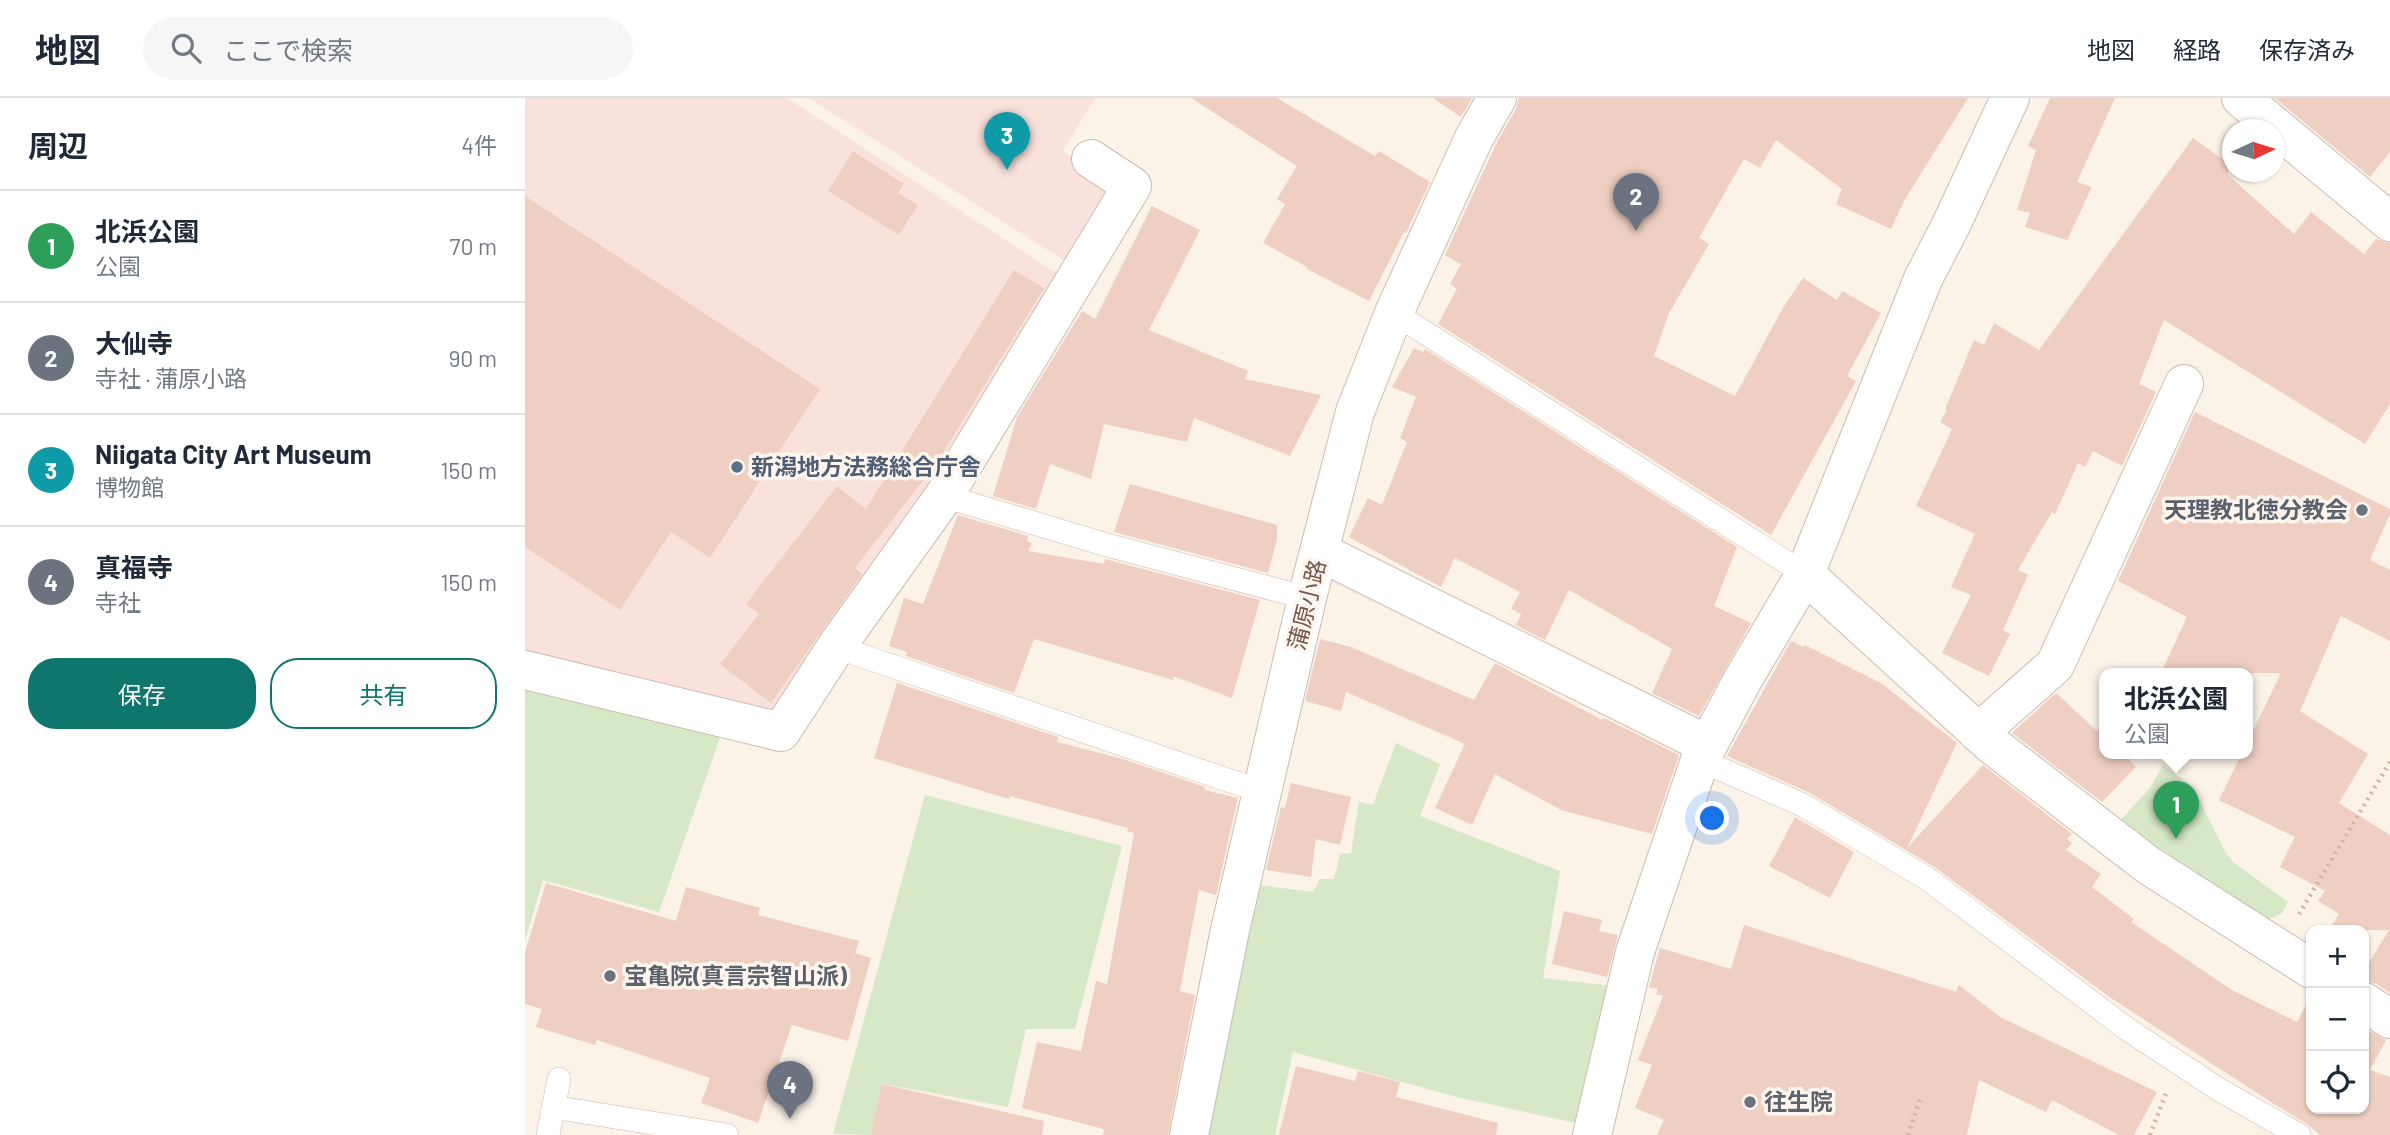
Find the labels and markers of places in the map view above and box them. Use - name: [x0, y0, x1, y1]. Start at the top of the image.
- pin: 3: [984, 112, 1030, 170]
- pin: 2: [1613, 173, 1659, 231]
- place label: 新潟地方法務総合庁舎: [751, 452, 981, 480]
- marker: 新潟地方法務総合庁舎: [729, 459, 745, 475]
- place label: 天理教北徳分教会: [2164, 495, 2348, 523]
- marker: 天理教北徳分教会: [2354, 502, 2370, 518]
- pin: 1: [2153, 781, 2199, 839]
- place label: 宝亀院(真言宗智山派): [624, 961, 847, 989]
- marker: 宝亀院(真言宗智山派): [602, 968, 618, 984]
- pin: 4: [767, 1061, 813, 1119]
- place label: 往生院: [1764, 1087, 1833, 1115]
- marker: 往生院: [1742, 1094, 1758, 1110]

